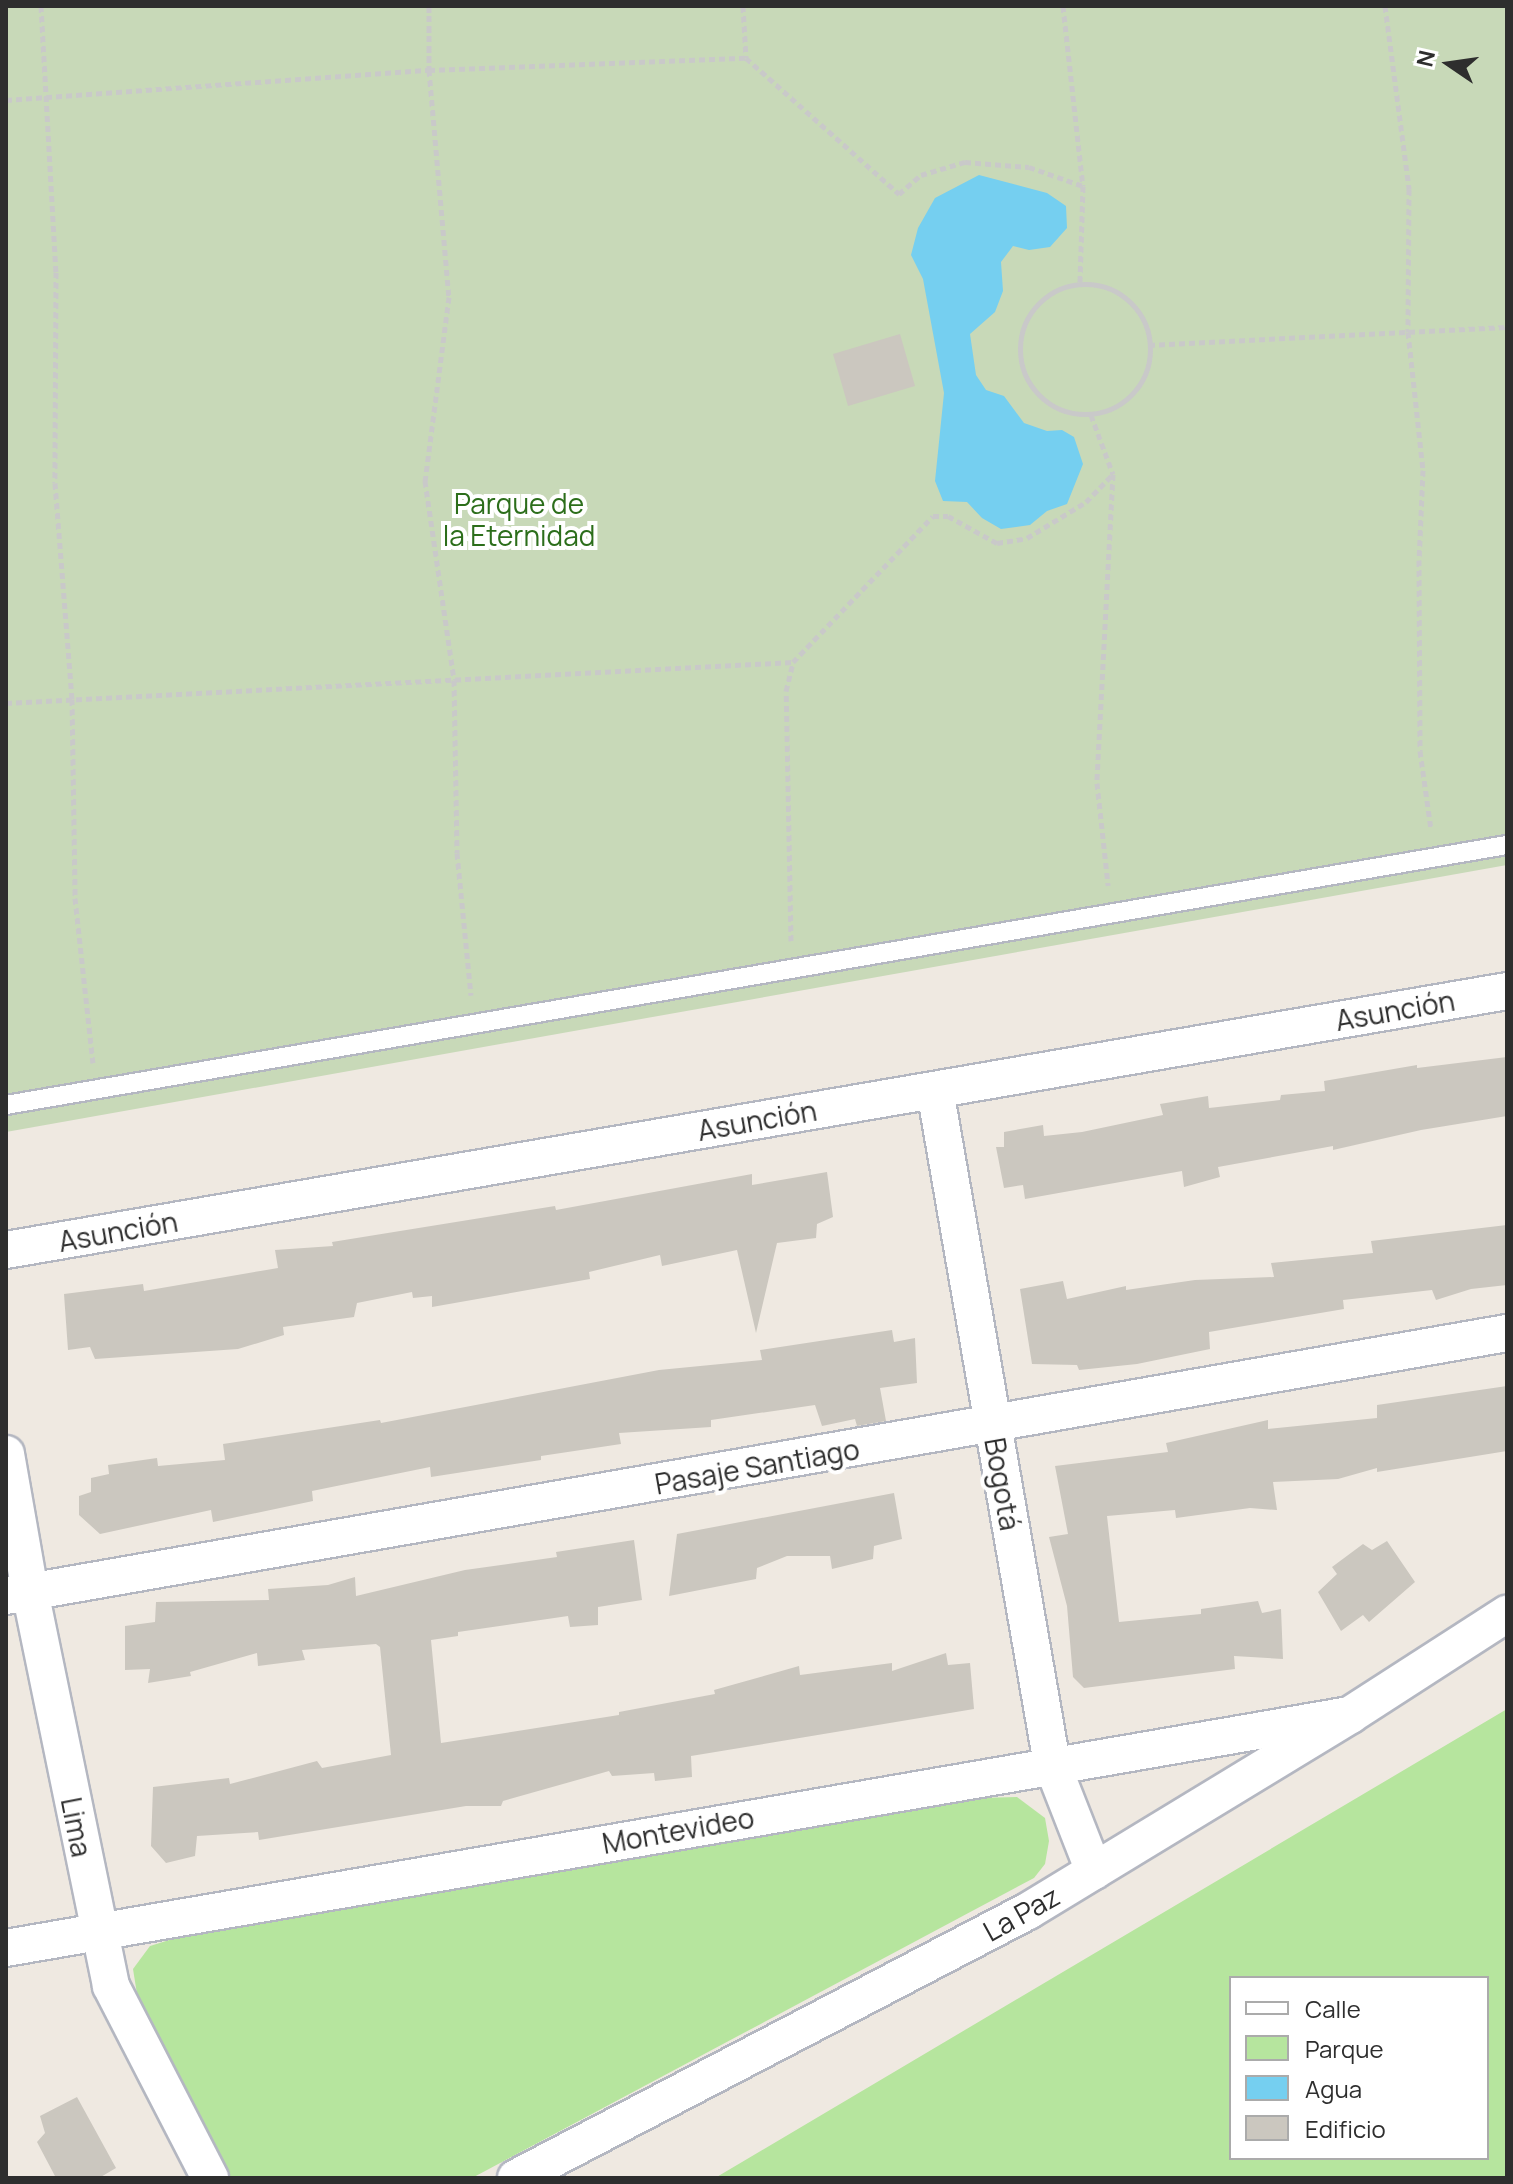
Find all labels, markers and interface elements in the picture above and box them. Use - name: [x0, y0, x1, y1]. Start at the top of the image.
- north arrow: [1409, 24, 1489, 104]
- text: N: [1409, 48, 1442, 70]
- park label: Parque de la Eternidad: [443, 486, 595, 552]
- street label: Asunción: [1333, 983, 1457, 1037]
- street label: Asunción: [695, 1093, 819, 1147]
- street label: Asunción: [56, 1204, 180, 1258]
- street label: Pasaje Santiago: [652, 1431, 862, 1501]
- street label: Bogotá: [978, 1435, 1028, 1533]
- street label: Lima: [55, 1794, 99, 1860]
- street label: Montevideo: [600, 1800, 756, 1860]
- street label: La Paz: [977, 1878, 1065, 1948]
- legend: [1229, 1976, 1489, 2160]
- text: Calle: [1305, 1992, 1361, 2025]
- text: Parque: [1305, 2032, 1383, 2065]
- text: Agua: [1305, 2072, 1362, 2105]
- text: Edificio: [1305, 2112, 1386, 2145]

